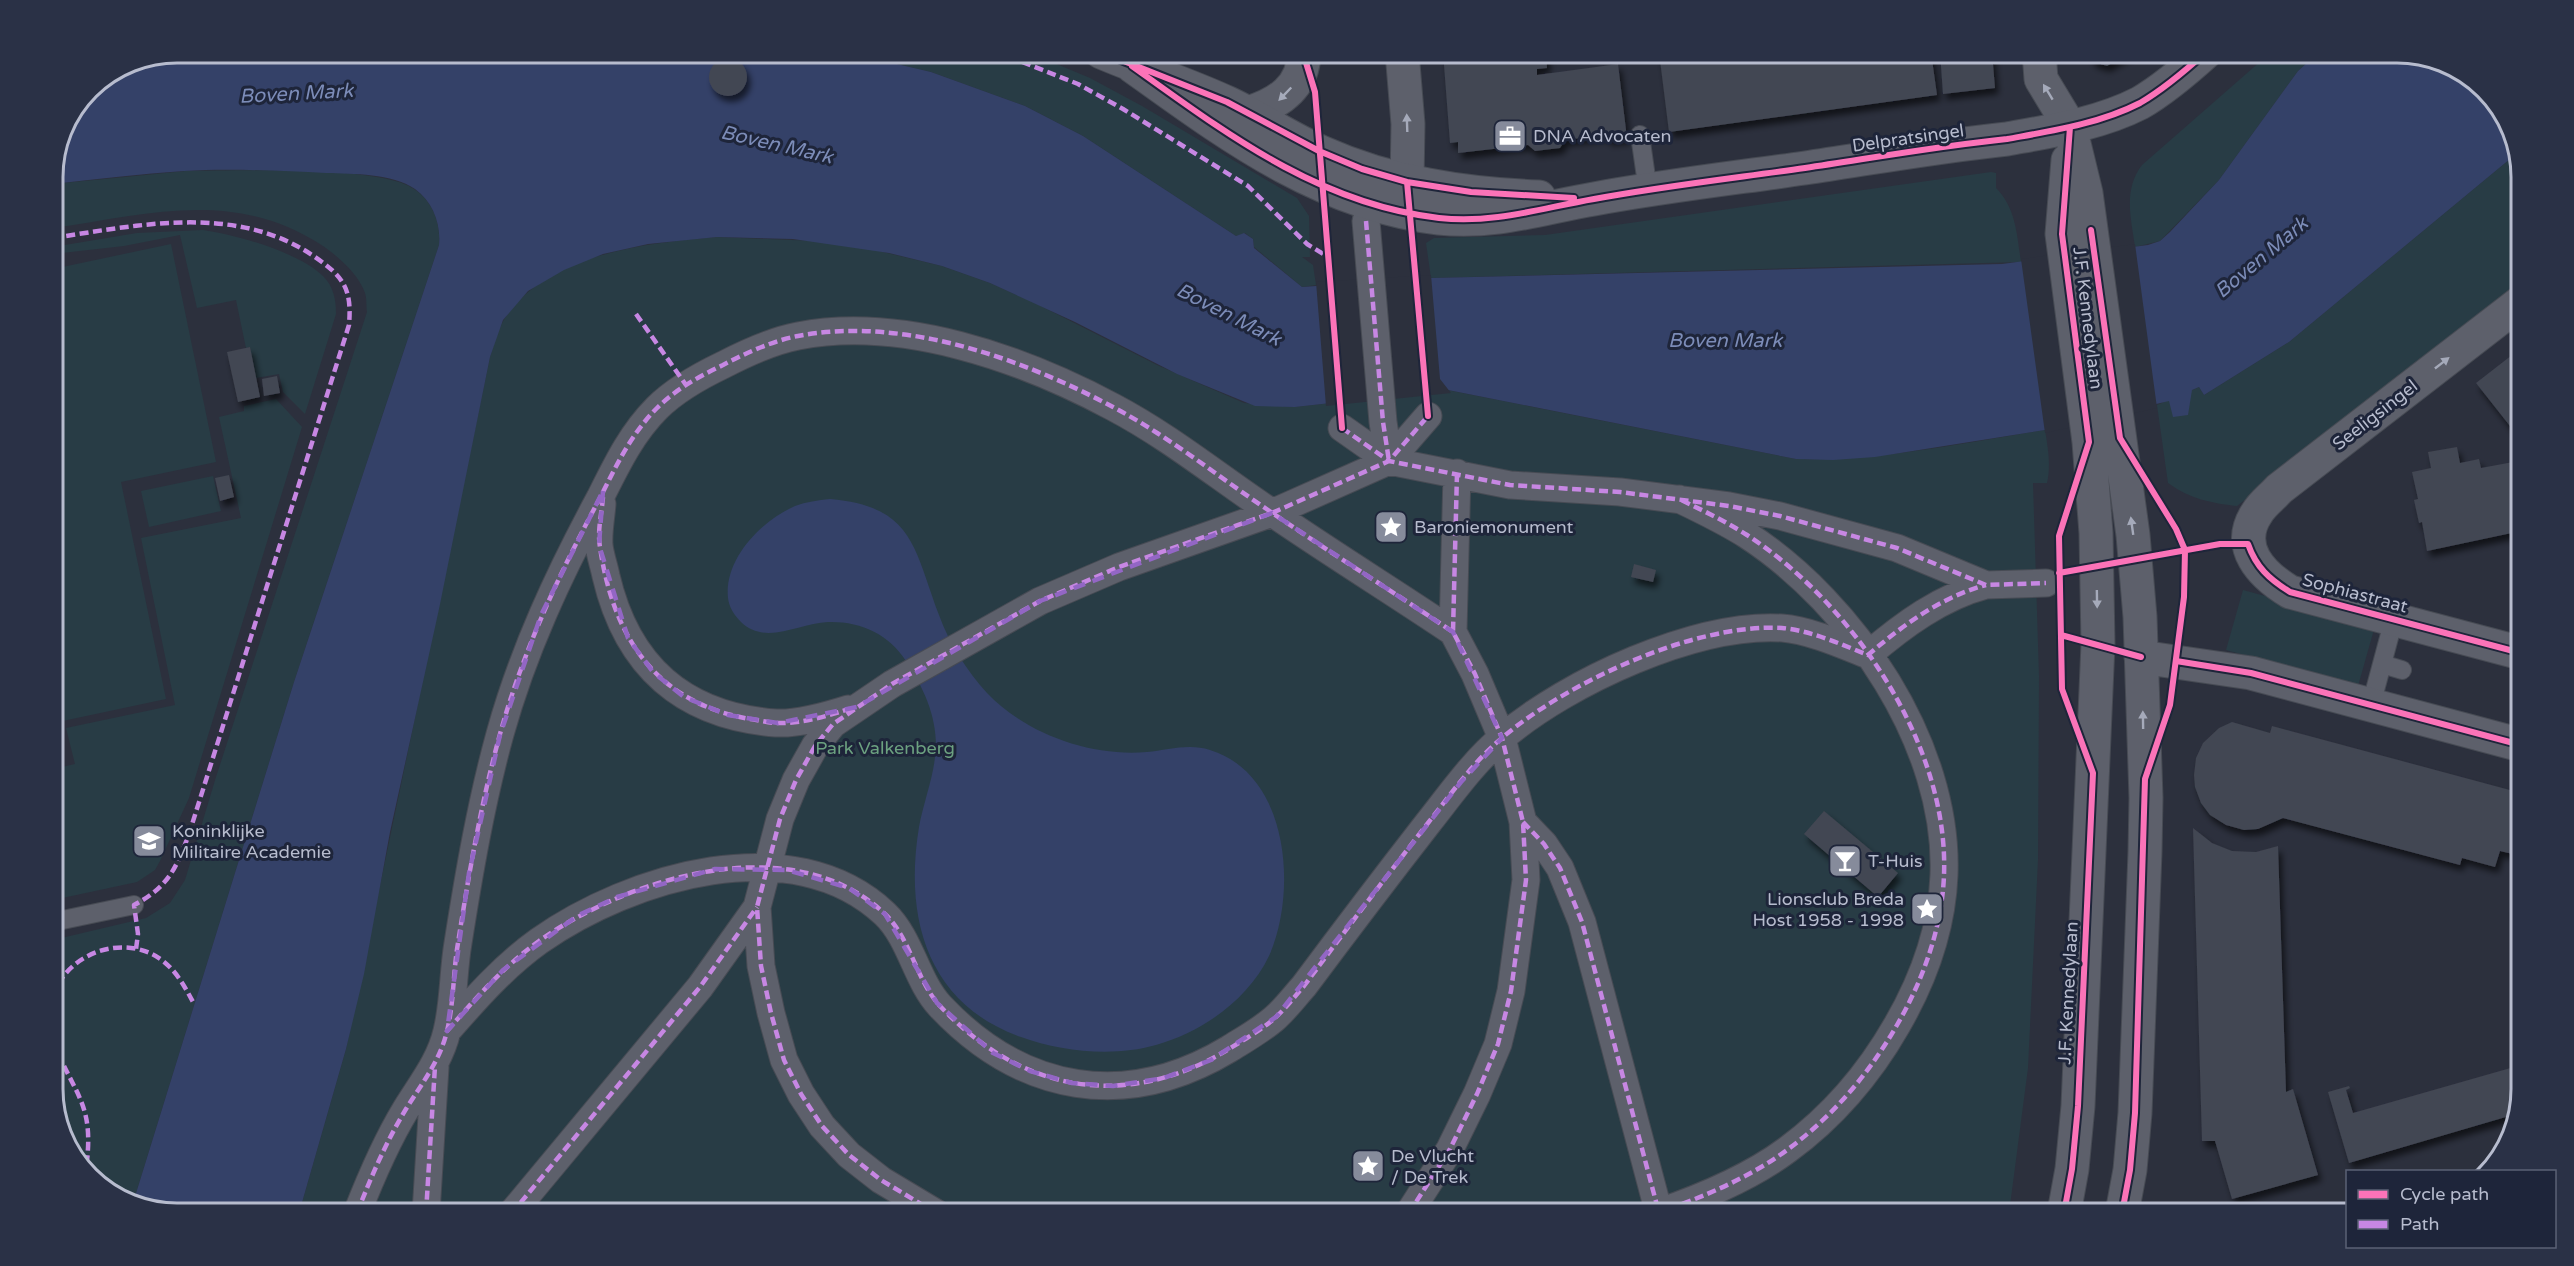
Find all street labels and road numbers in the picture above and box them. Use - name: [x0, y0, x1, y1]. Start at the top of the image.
- street label: Delpratsingel: [1851, 119, 1965, 157]
- street label: J.F. Kennedylaan: [2068, 246, 2108, 390]
- street label: Seeligsingel: [2328, 375, 2422, 455]
- street label: Sophiastraat: [2300, 568, 2410, 618]
- street label: J.F. Kennedylaan: [2053, 921, 2083, 1065]

